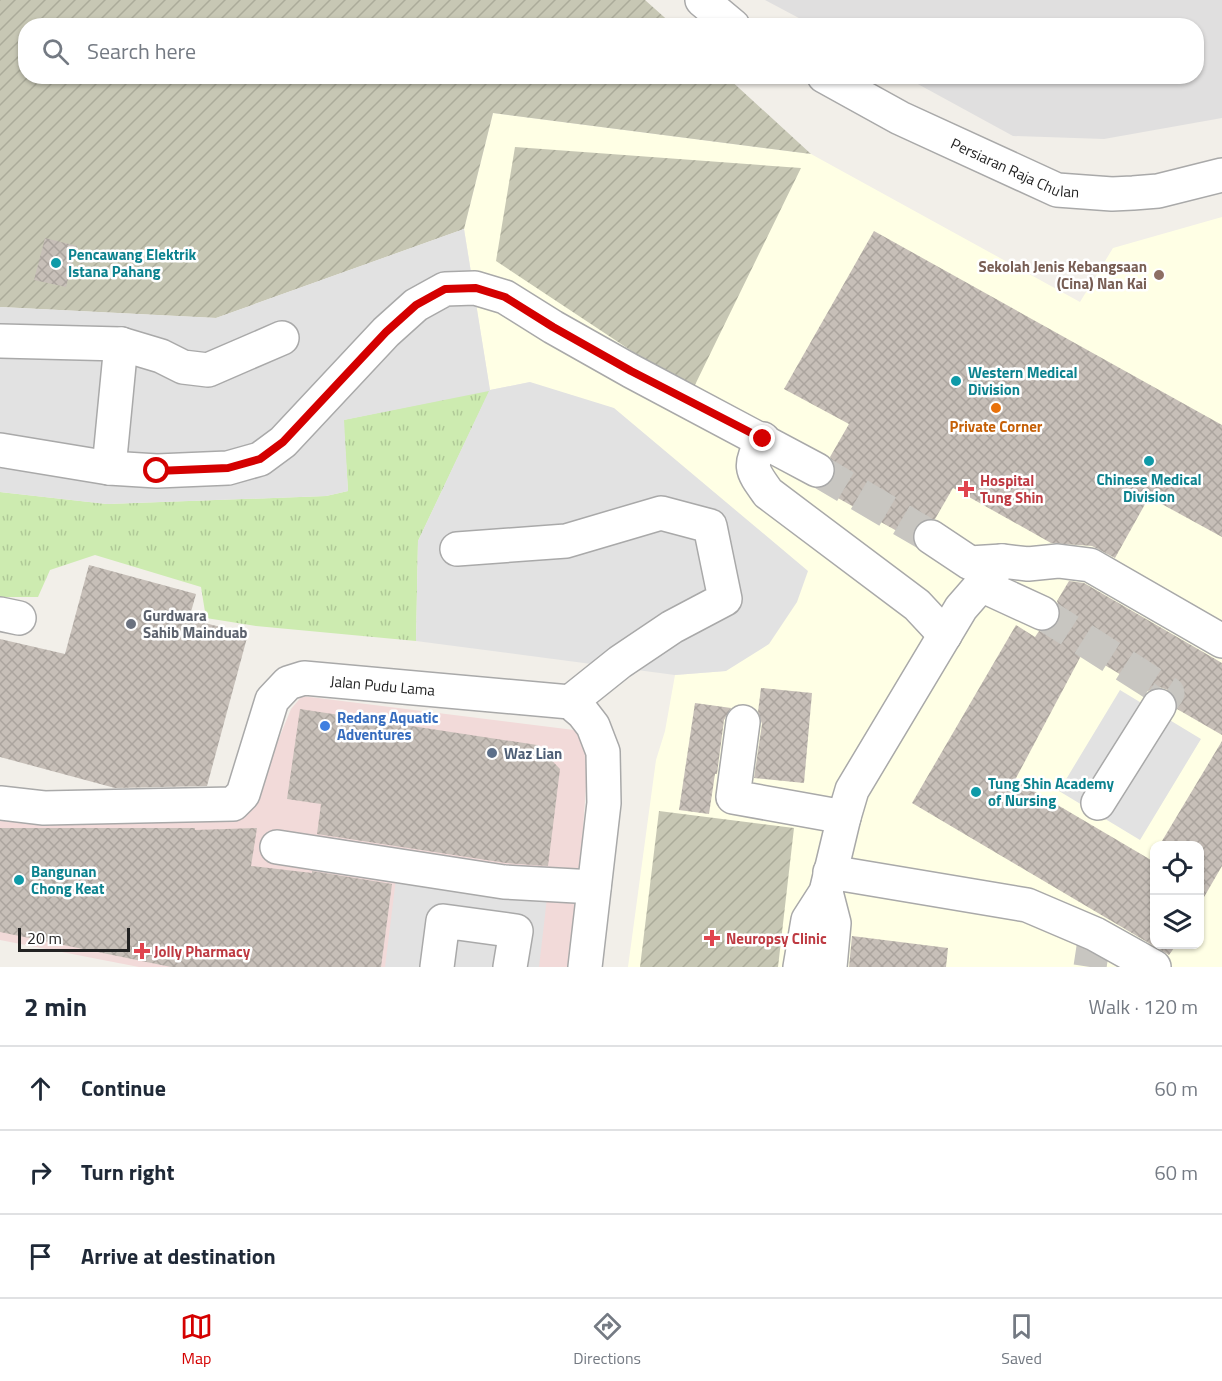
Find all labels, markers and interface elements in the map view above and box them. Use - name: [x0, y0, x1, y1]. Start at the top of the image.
- search box: [18, 18, 1204, 84]
- text: Search here: [87, 34, 196, 68]
- icon: search: [39, 35, 72, 68]
- street label: Persiaran Raja Chulan: [947, 131, 1080, 203]
- place label: Pencawang Elektrik Istana Pahang: [68, 243, 197, 283]
- place label: Sekolah Jenis Kebangsaan (Cina) Nan Kai: [979, 255, 1147, 295]
- marker: Pencawang Elektrik Istana Pahang: [49, 256, 63, 270]
- marker: Sekolah Jenis Kebangsaan (Cina) Nan Kai: [1152, 268, 1166, 282]
- place label: Western Medical Division: [968, 361, 1078, 401]
- marker: Western Medical Division: [949, 374, 963, 388]
- marker: Private Corner: [989, 401, 1003, 415]
- place label: Private Corner: [950, 415, 1043, 438]
- route end: [749, 425, 775, 451]
- marker: Chinese Medical Division: [1142, 454, 1156, 468]
- route start: [143, 457, 169, 483]
- place label: Chinese Medical Division: [1096, 468, 1202, 508]
- place label: Hospital Tung Shin: [980, 469, 1044, 509]
- marker: Hospital Tung Shin: [957, 480, 975, 498]
- place label: Gurdwara Sahib Mainduab: [143, 604, 248, 644]
- marker: Gurdwara Sahib Mainduab: [124, 617, 138, 631]
- street label: Jalan Pudu Lama: [329, 669, 437, 701]
- place label: Redang Aquatic Adventures: [337, 706, 439, 746]
- marker: Redang Aquatic Adventures: [318, 719, 332, 733]
- place label: Waz Lian: [504, 742, 562, 765]
- marker: Waz Lian: [485, 746, 499, 760]
- place label: Tung Shin Academy of Nursing: [988, 772, 1115, 812]
- marker: Tung Shin Academy of Nursing: [969, 785, 983, 799]
- map controls: [1150, 841, 1204, 949]
- button: locate: [1150, 841, 1204, 895]
- place label: Bangunan Chong Keat: [31, 860, 105, 900]
- marker: Bangunan Chong Keat: [12, 873, 26, 887]
- button: layers: [1150, 895, 1204, 949]
- scale bar: [18, 925, 130, 952]
- text: 20 m: [27, 926, 62, 950]
- place label: Neuropsy Clinic: [726, 927, 827, 950]
- marker: Neuropsy Clinic: [703, 929, 721, 947]
- place label: Jolly Pharmacy: [154, 940, 251, 963]
- marker: Jolly Pharmacy: [135, 944, 149, 958]
- text: 2 min: [24, 987, 87, 1026]
- text: Walk · 120 m: [1089, 991, 1198, 1022]
- text: Continue: [81, 1071, 166, 1105]
- icon: ahead: [24, 1072, 57, 1105]
- text: 60 m: [1154, 1073, 1198, 1104]
- text: Turn right: [81, 1155, 175, 1189]
- icon: right: [24, 1156, 57, 1189]
- text: 60 m: [1154, 1157, 1198, 1188]
- text: Arrive at destination: [81, 1239, 276, 1273]
- icon: arrive: [24, 1240, 57, 1273]
- tab: Map: [180, 1310, 213, 1370]
- tab: Directions: [573, 1310, 641, 1370]
- tab: Saved: [1001, 1310, 1042, 1370]

